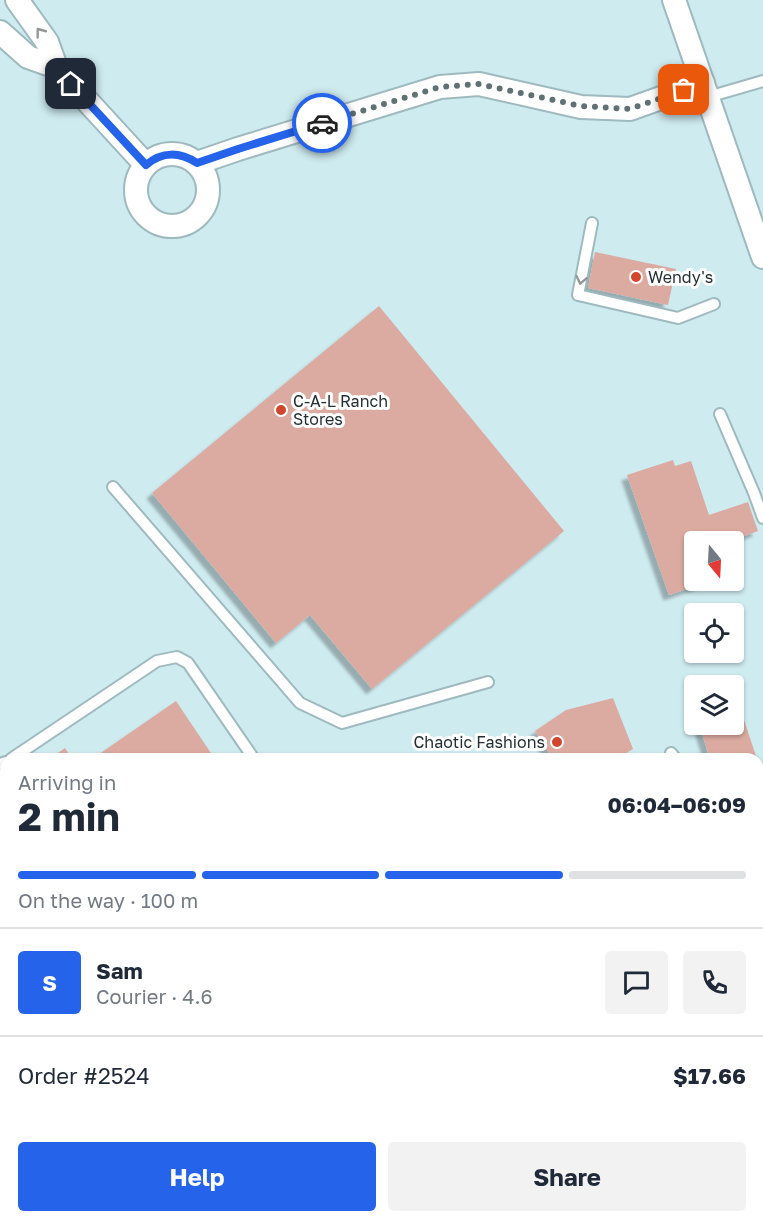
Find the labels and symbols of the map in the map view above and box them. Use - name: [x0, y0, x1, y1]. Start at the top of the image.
- one-way arrow: [36, 28, 47, 39]
- pin: [45, 58, 96, 109]
- pin: [658, 64, 709, 115]
- courier: [292, 93, 352, 153]
- place label: Wendy's: [648, 267, 713, 287]
- marker: Wendy's: [629, 270, 643, 284]
- one-way arrow: [575, 275, 588, 285]
- place label: C-A-L Ranch Stores: [293, 391, 388, 429]
- marker: C-A-L Ranch Stores: [274, 403, 288, 417]
- north arrow: [684, 531, 744, 591]
- place label: Chaotic Fashions: [413, 732, 545, 752]
- marker: Chaotic Fashions: [550, 735, 564, 749]

